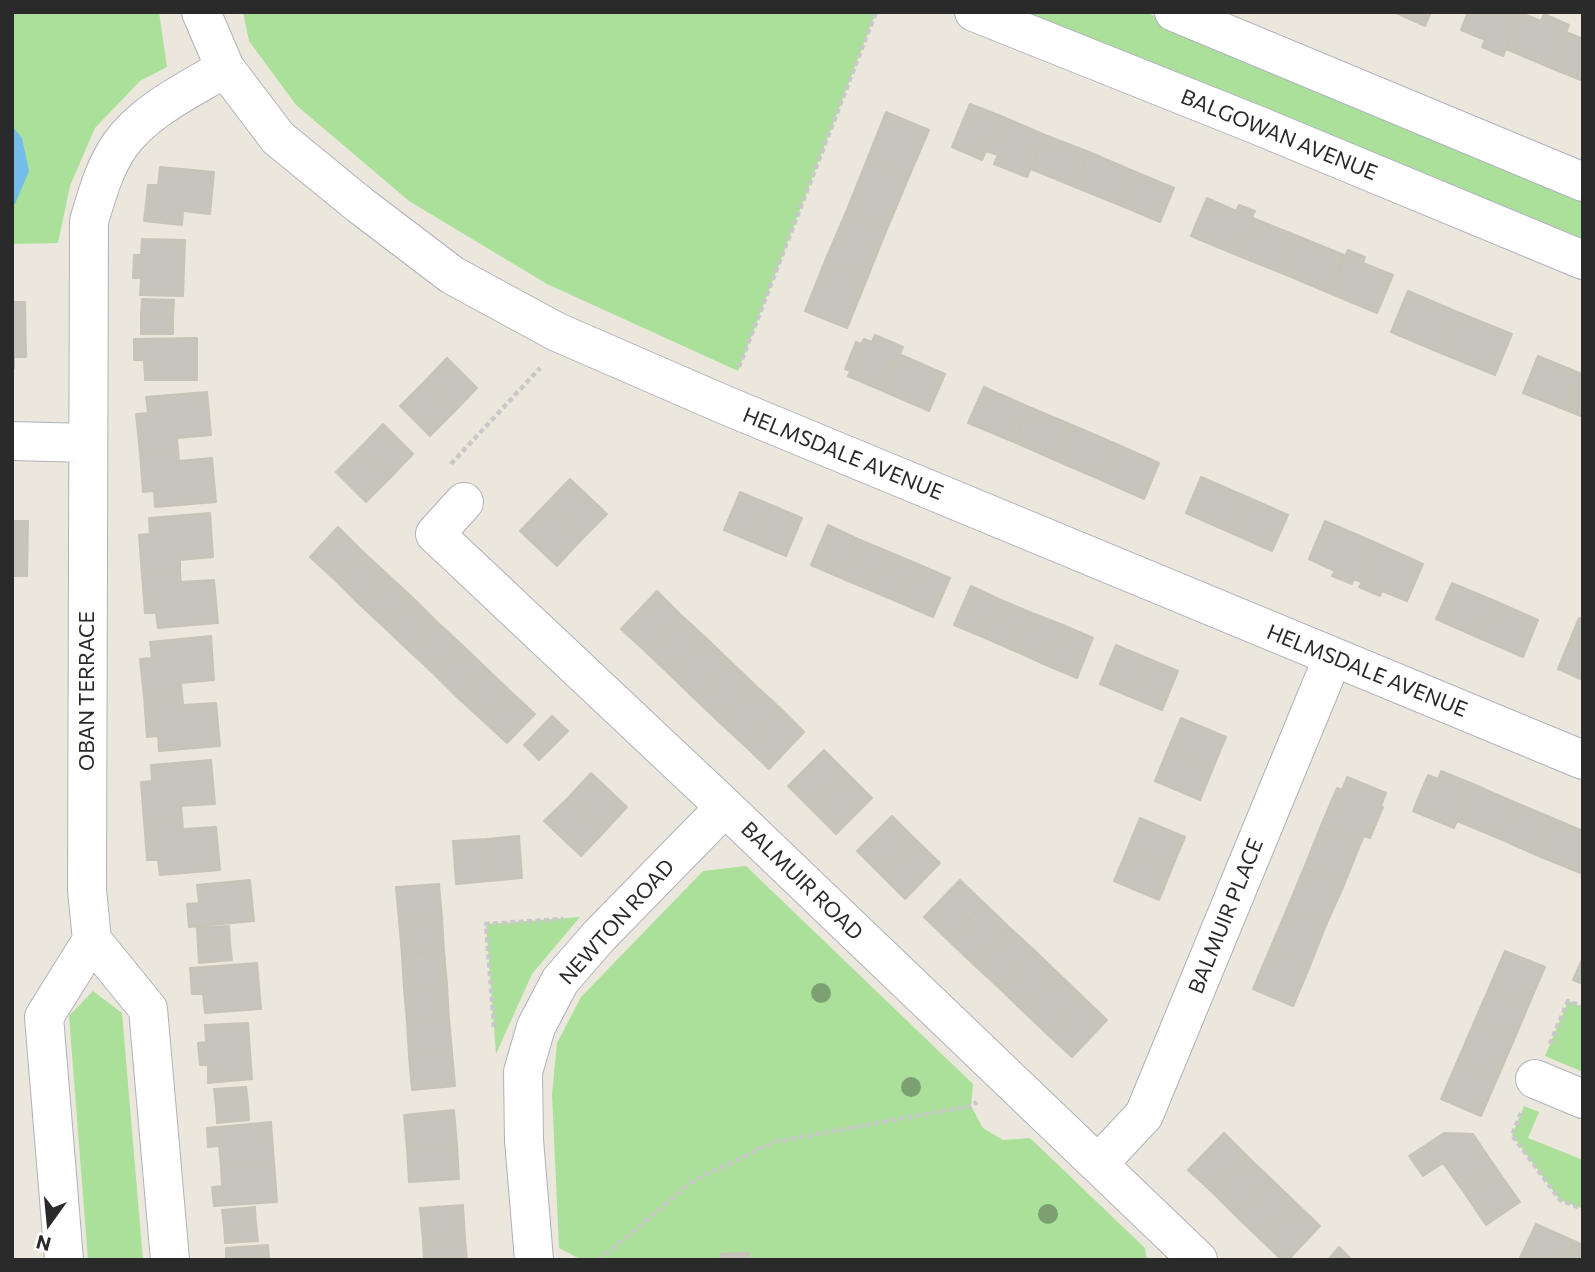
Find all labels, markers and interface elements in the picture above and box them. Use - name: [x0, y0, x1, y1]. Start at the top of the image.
- street label: BALGOWAN AVENUE: [1177, 84, 1381, 186]
- street label: HELMSDALE AVENUE: [739, 402, 947, 506]
- street label: OBAN TERRACE: [74, 611, 100, 771]
- street label: HELMSDALE AVENUE: [1263, 619, 1471, 723]
- street label: BALMUIR ROAD: [736, 817, 868, 945]
- street label: BALMUIR PLACE: [1183, 835, 1269, 997]
- street label: NEWTON ROAD: [554, 854, 680, 990]
- north arrow: [14, 1188, 84, 1258]
- text: N: [34, 1231, 53, 1257]

